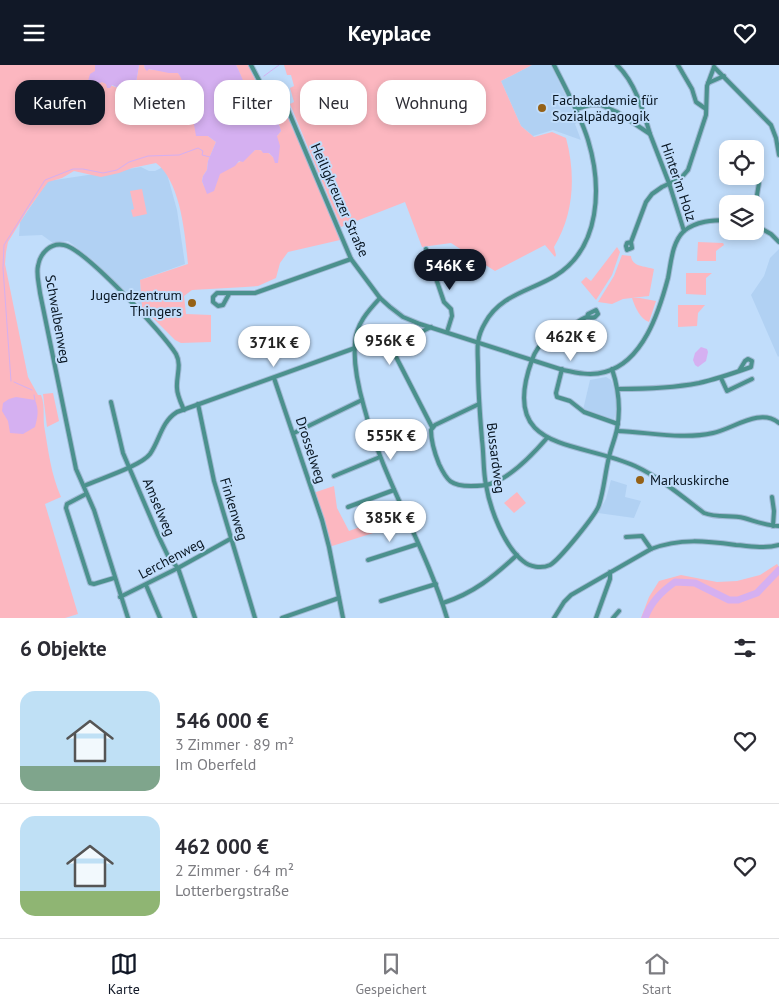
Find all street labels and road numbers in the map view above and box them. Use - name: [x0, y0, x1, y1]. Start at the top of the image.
- street label: Heiligkreuzer Straße: [307, 140, 373, 260]
- street label: Hinter'm Holz: [657, 140, 701, 224]
- street label: Schwalbenweg: [41, 273, 75, 365]
- street label: Drosselweg: [292, 414, 330, 486]
- street label: Bussardweg: [483, 421, 509, 495]
- street label: Amselweg: [139, 475, 179, 539]
- street label: Finkenweg: [216, 475, 252, 543]
- street label: Lerchenweg: [135, 533, 207, 583]

